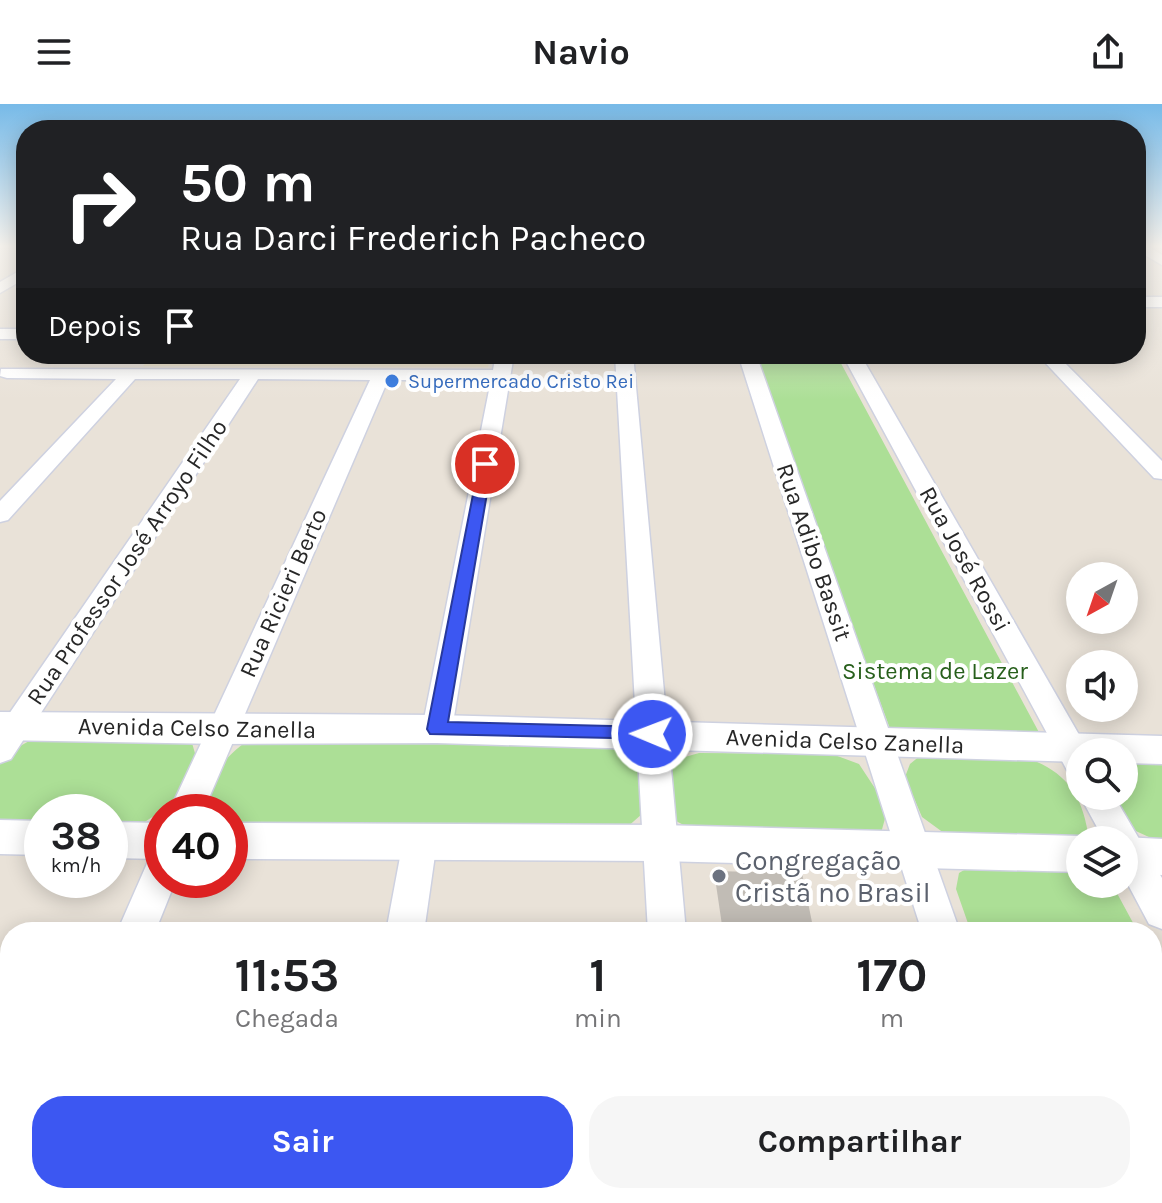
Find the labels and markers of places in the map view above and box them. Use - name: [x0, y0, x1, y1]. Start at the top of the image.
- place label: Supermercado Cristo Rei: [408, 370, 634, 393]
- marker: Supermercado Cristo Rei: [383, 372, 401, 390]
- pin: [451, 430, 519, 498]
- place label: Congregação Cristã no Brasil: [735, 844, 931, 909]
- marker: Congregação Cristã no Brasil: [710, 867, 728, 885]

